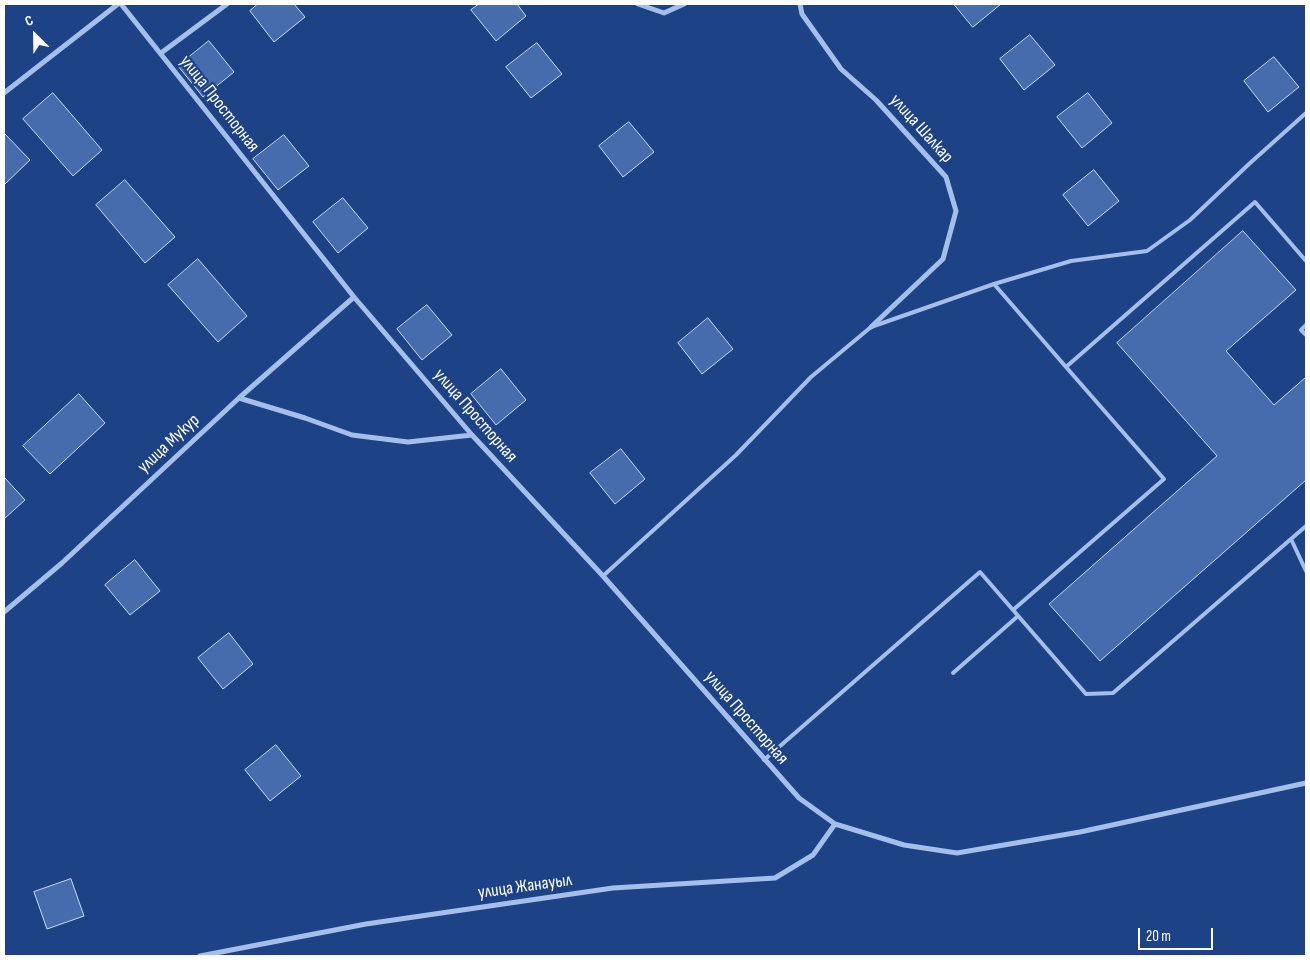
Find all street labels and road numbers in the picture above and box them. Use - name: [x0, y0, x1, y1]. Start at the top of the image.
- street label: улица Просторная: [174, 51, 264, 157]
- street label: улица Шалкар: [885, 90, 957, 168]
- street label: улица Просторная: [428, 365, 522, 467]
- street label: улица Мукур: [134, 410, 204, 478]
- street label: улица Просторная: [699, 667, 793, 769]
- street label: улица Жанауыл: [477, 870, 573, 904]

